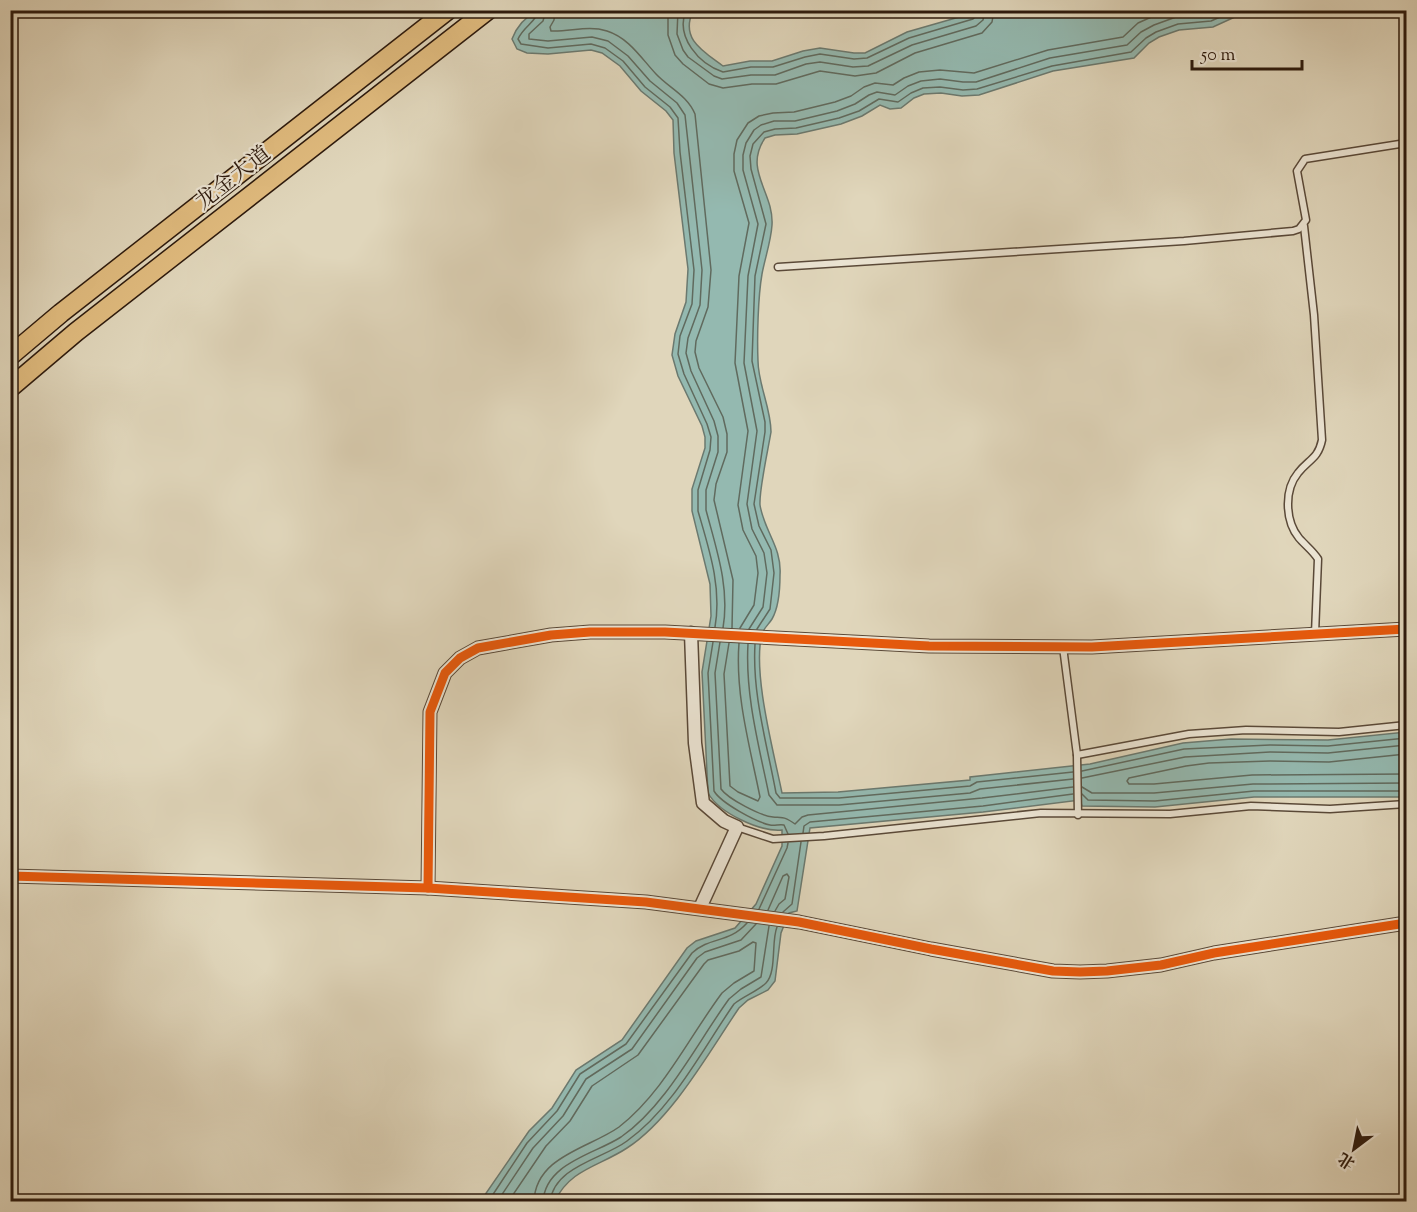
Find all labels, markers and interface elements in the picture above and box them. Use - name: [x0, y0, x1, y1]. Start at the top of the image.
- scale bar: [1192, 33, 1302, 71]
- text: 50 m: [1200, 43, 1236, 69]
- street label: 龙金大道: [189, 139, 279, 219]
- north arrow: [1324, 1119, 1384, 1179]
- text: 北: [1334, 1146, 1360, 1174]

